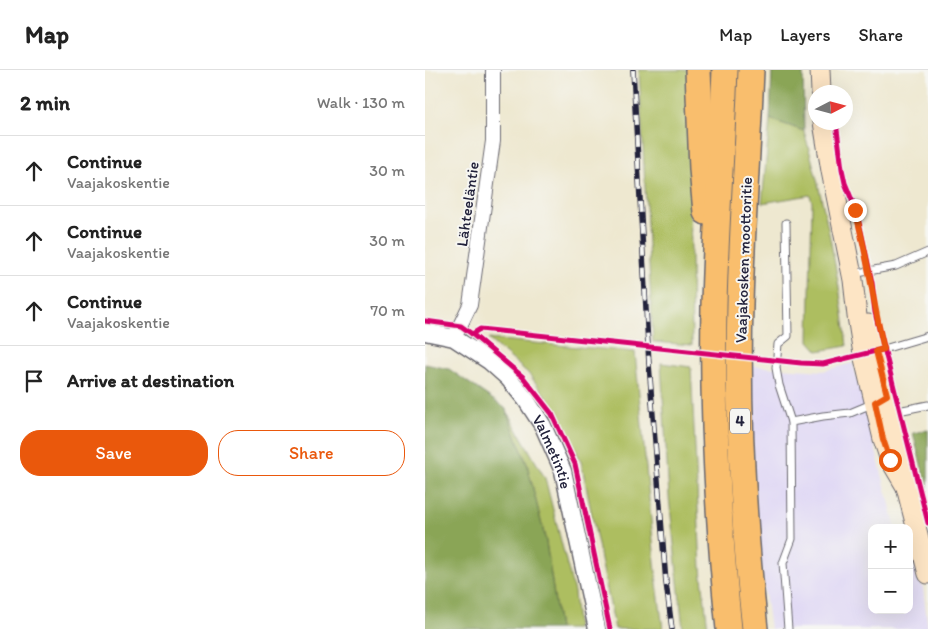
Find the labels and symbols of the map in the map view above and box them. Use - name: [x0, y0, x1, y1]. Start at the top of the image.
- north arrow: [808, 85, 853, 130]
- street label: Lähteeläntie: [452, 160, 483, 248]
- street label: Vaajakosken moottoritie: [731, 177, 756, 343]
- route end: [844, 199, 867, 222]
- road number: 4: [730, 408, 750, 434]
- street label: Valmetintie: [528, 411, 576, 490]
- route start: [879, 449, 902, 472]

